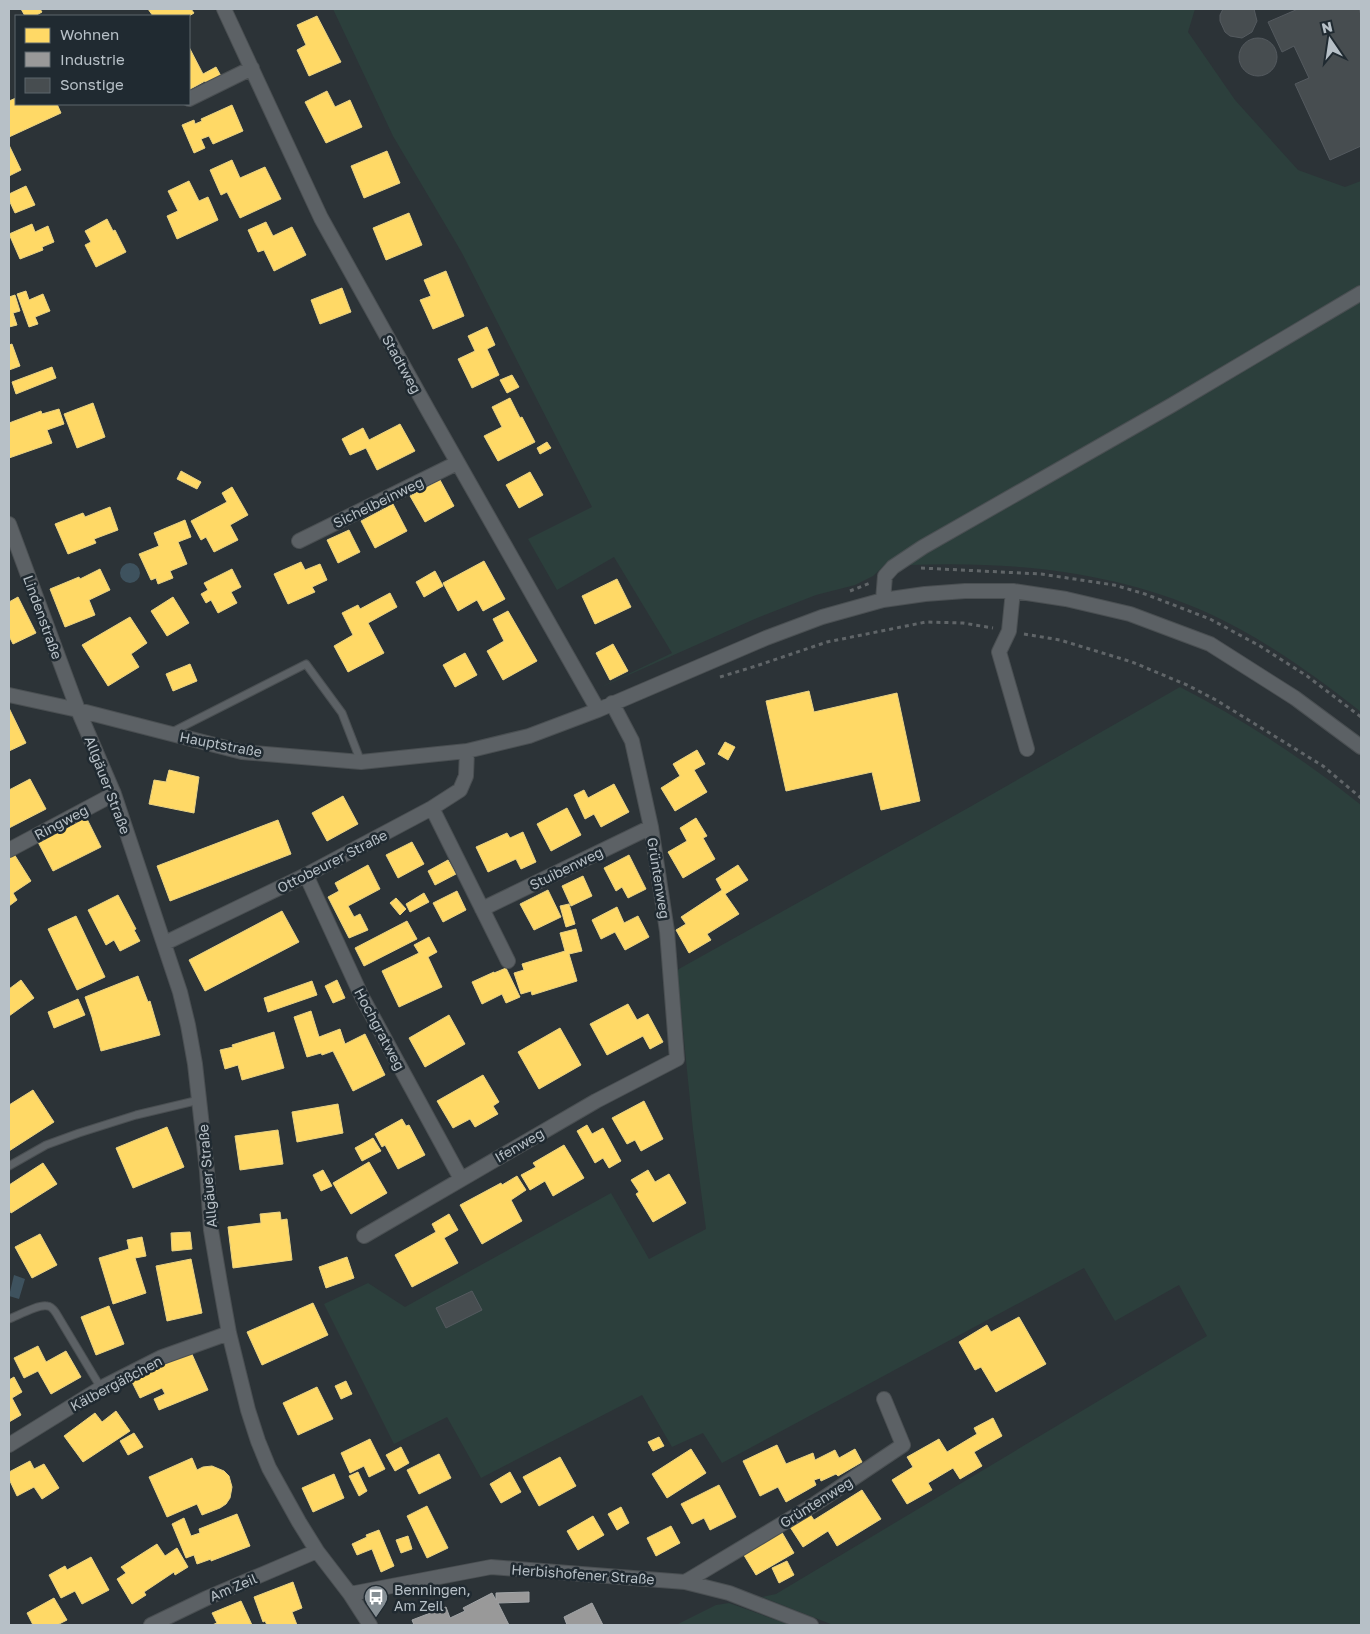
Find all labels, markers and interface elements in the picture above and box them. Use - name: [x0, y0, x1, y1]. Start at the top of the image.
- legend: [15, 15, 190, 105]
- north arrow: [1305, 15, 1355, 65]
- text: N: [1320, 17, 1334, 36]
- text: Wohnen: [60, 25, 119, 43]
- text: Industrie: [60, 50, 125, 68]
- text: Sonstige: [60, 75, 124, 93]
- street label: Stadtweg: [379, 332, 425, 396]
- street label: Sichelbeinweg: [330, 473, 426, 531]
- street label: Lindenstraße: [20, 573, 66, 661]
- street label: Hauptstraße: [178, 728, 264, 760]
- street label: Allgäuer Straße: [81, 734, 135, 836]
- street label: Ringweg: [31, 801, 91, 843]
- street label: Ottobeurer Straße: [274, 826, 390, 896]
- street label: Grüntenweg: [644, 836, 674, 920]
- street label: Stuibenweg: [526, 843, 606, 893]
- street label: Hochgratweg: [351, 985, 409, 1073]
- street label: Allgäuer Straße: [194, 1124, 220, 1228]
- street label: Ifenweg: [491, 1124, 547, 1166]
- street label: Kälbergäßchen: [67, 1352, 165, 1414]
- street label: Grüntenweg: [777, 1473, 855, 1531]
- street label: Herbishofener Straße: [511, 1561, 655, 1587]
- street label: Am Zeil: [207, 1569, 259, 1605]
- place label: Benningen, Am Zeil: [394, 1581, 471, 1614]
- bus stop icon: Benningen, Am Zeil: [363, 1584, 389, 1618]

